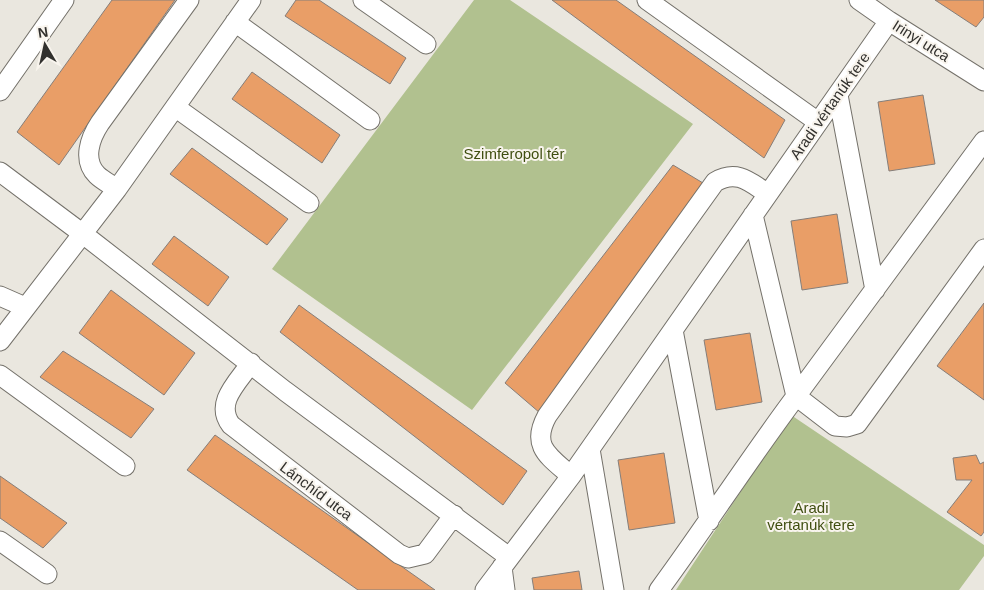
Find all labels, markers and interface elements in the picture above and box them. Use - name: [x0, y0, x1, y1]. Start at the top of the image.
- street label: Irinyi utca: [890, 16, 954, 65]
- north arrow: [20, 20, 70, 70]
- text: N: [37, 23, 49, 41]
- street label: Aradi vértanúk tere: [786, 49, 873, 162]
- park label: Szimferopol tér: [464, 145, 564, 162]
- street label: Lánchíd utca: [277, 458, 356, 524]
- park label: Aradi vértanúk tere: [767, 499, 855, 533]

